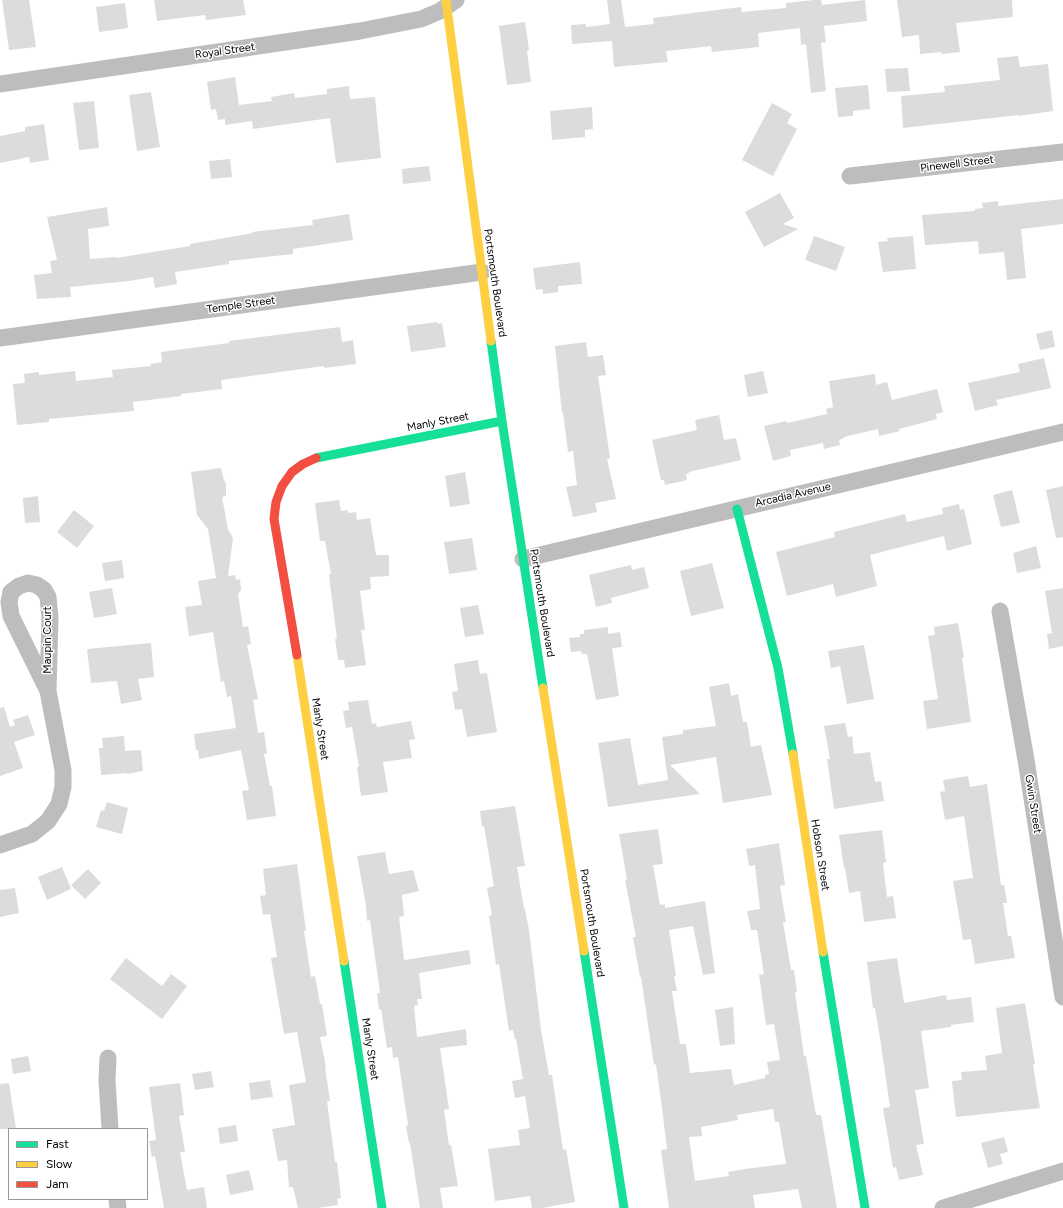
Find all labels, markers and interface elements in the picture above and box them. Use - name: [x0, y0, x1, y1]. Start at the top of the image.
- street label: Royal Street: [194, 40, 256, 62]
- street label: Pinewell Street: [920, 153, 994, 175]
- street label: Portsmouth Boulevard: [481, 228, 509, 338]
- street label: Temple Street: [206, 294, 276, 316]
- street label: Manly Street: [406, 410, 470, 434]
- street label: Arcadia Avenue: [754, 480, 832, 510]
- street label: Portsmouth Boulevard: [527, 548, 557, 658]
- street label: Maupin Court: [41, 606, 55, 674]
- street label: Manly Street: [309, 697, 331, 761]
- street label: Gwin Street: [1022, 774, 1044, 834]
- street label: Hobson Street: [808, 818, 832, 892]
- street label: Portsmouth Boulevard: [577, 868, 607, 978]
- street label: Manly Street: [359, 1017, 381, 1081]
- legend: [8, 1128, 148, 1200]
- text: Fast: [46, 1137, 69, 1151]
- text: Slow: [46, 1157, 72, 1171]
- text: Jam: [46, 1177, 69, 1191]

